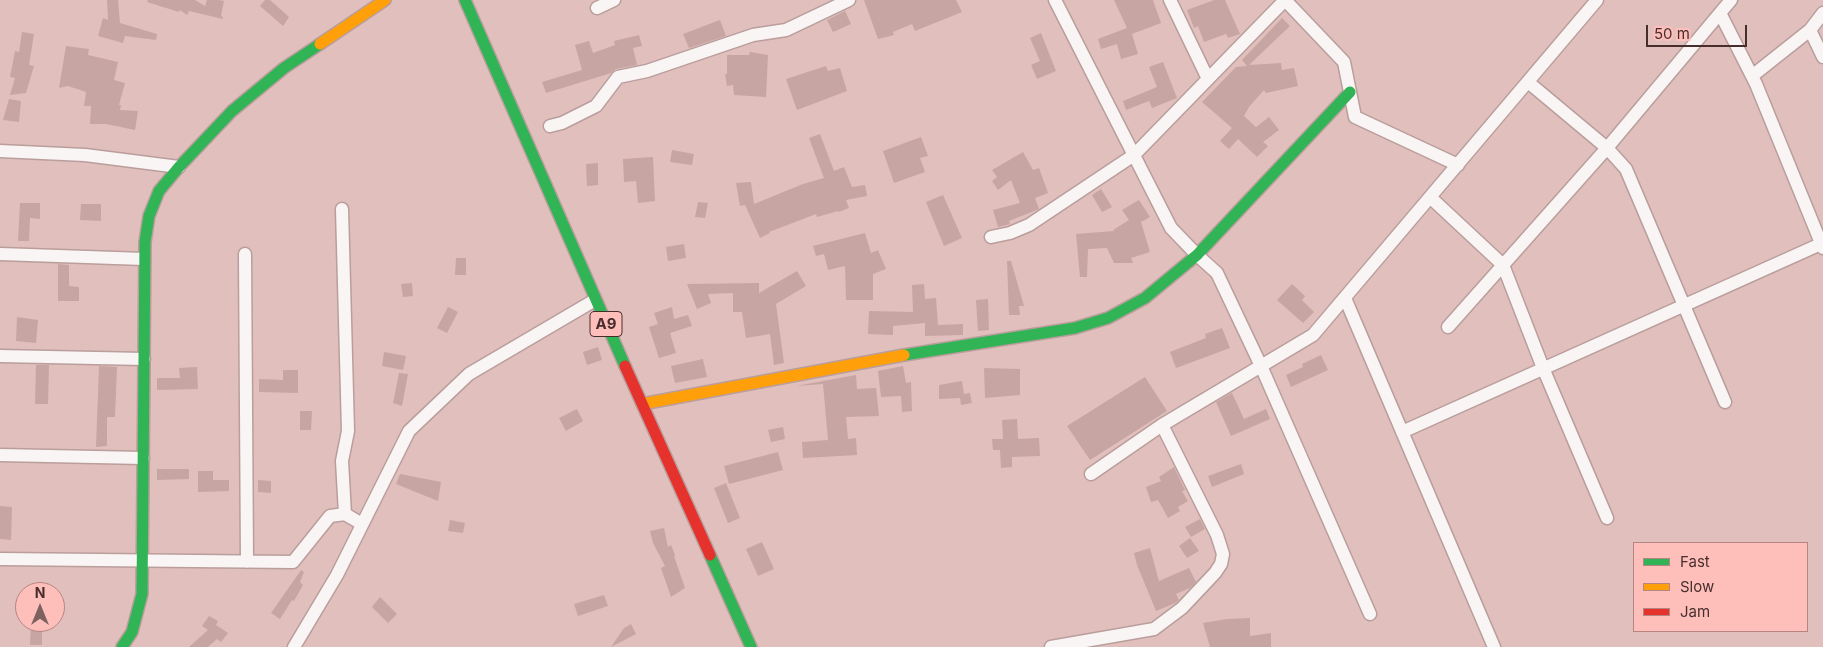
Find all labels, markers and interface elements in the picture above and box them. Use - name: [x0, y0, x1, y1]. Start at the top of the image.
- scale bar: [1648, 15, 1749, 47]
- text: 50 m: [1654, 24, 1690, 43]
- road number: A9: [590, 312, 622, 336]
- legend: [1633, 542, 1808, 632]
- text: Fast: [1680, 552, 1710, 571]
- text: Slow: [1680, 577, 1714, 596]
- north arrow: [15, 582, 65, 632]
- text: N: [35, 584, 45, 601]
- text: Jam: [1680, 602, 1710, 621]

